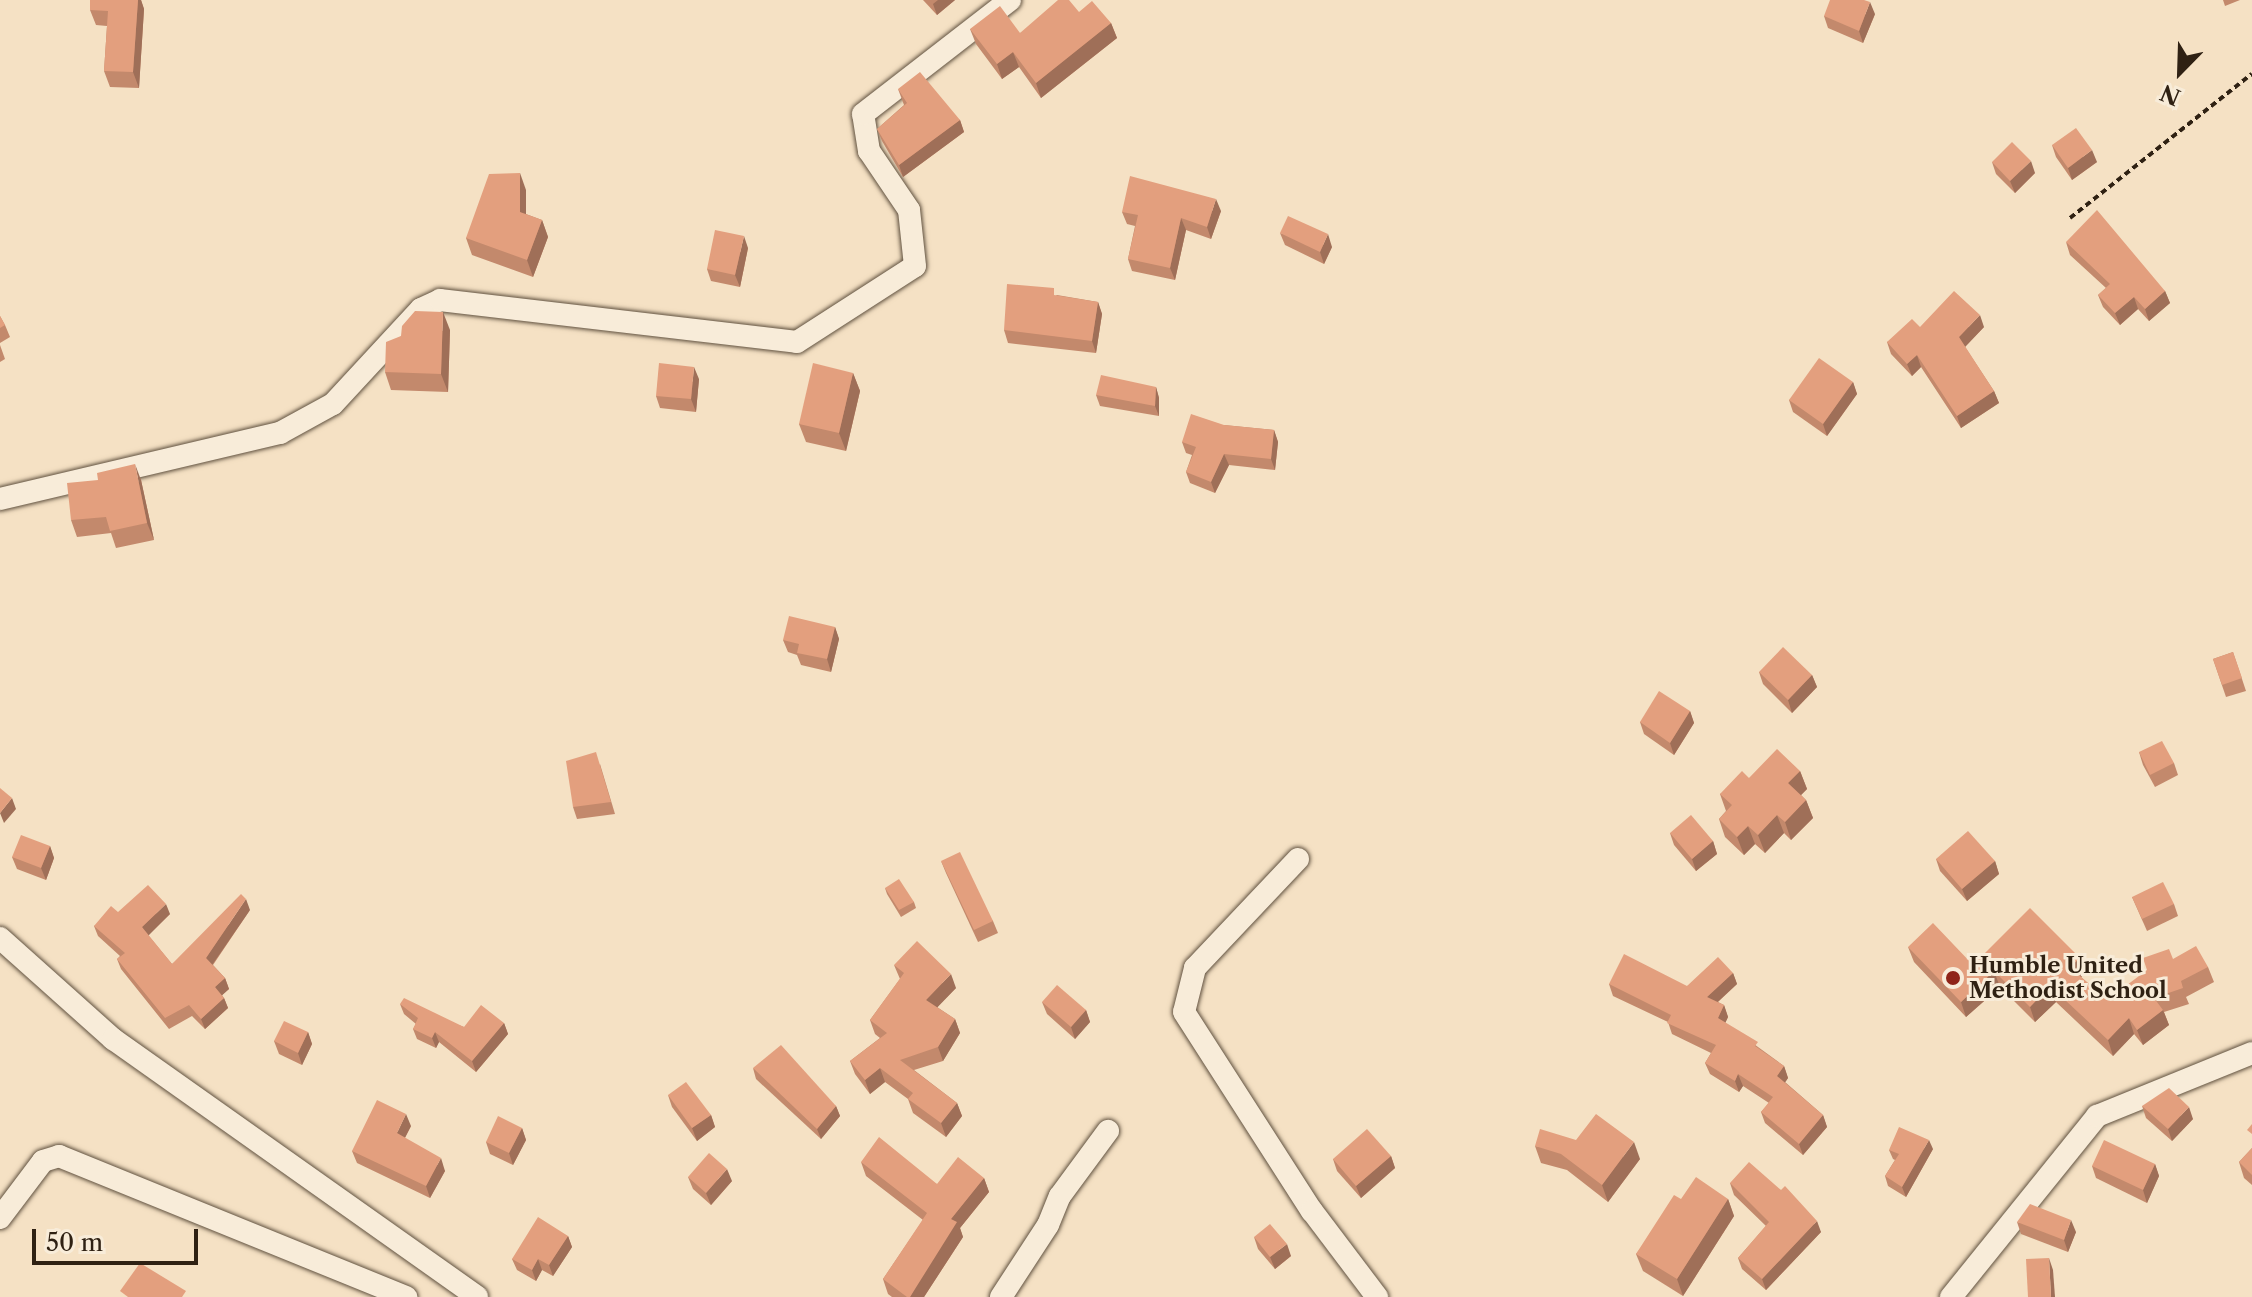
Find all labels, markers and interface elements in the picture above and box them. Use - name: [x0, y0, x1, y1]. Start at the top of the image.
- north arrow: [2140, 32, 2220, 112]
- text: N: [2156, 78, 2185, 111]
- place label: Humble United Methodist School: [1969, 952, 2167, 1004]
- marker: Humble United Methodist School: [1944, 969, 1962, 987]
- scale bar: [36, 1213, 202, 1263]
- text: 50 m: [46, 1228, 103, 1257]

